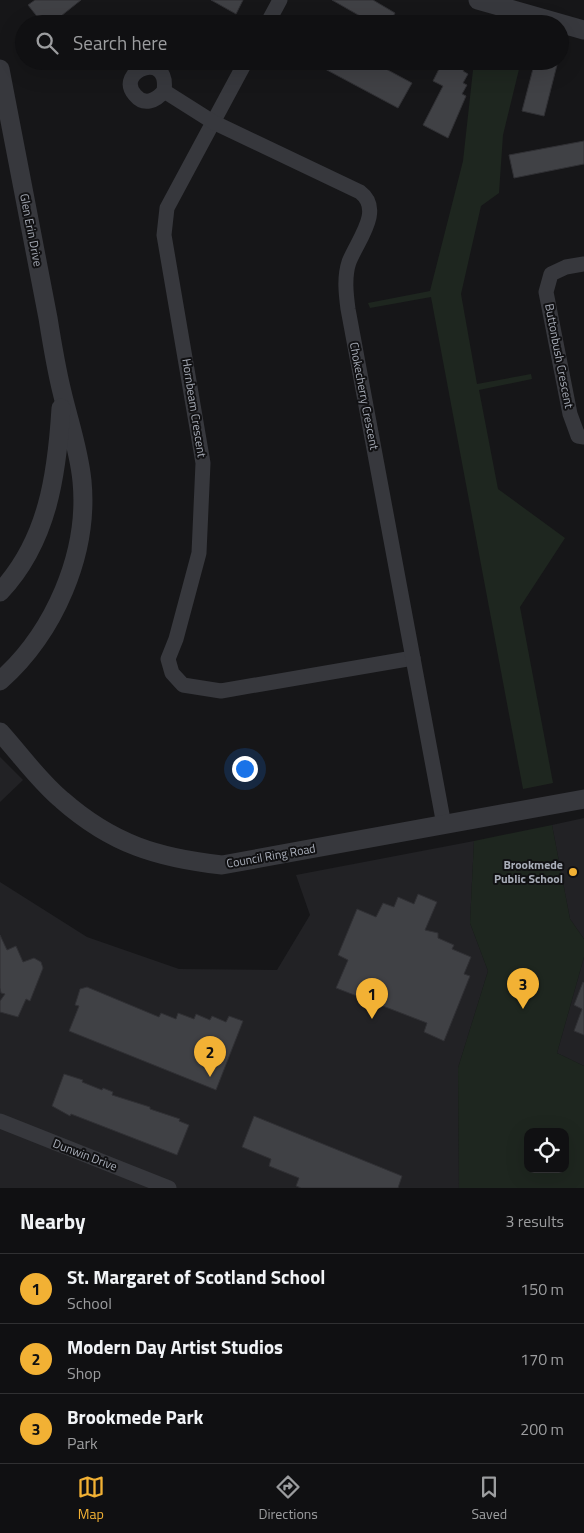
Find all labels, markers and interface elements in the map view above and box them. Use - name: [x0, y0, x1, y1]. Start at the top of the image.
- search box: [15, 15, 569, 70]
- text: Search here: [73, 28, 167, 57]
- icon: search: [33, 29, 61, 57]
- street label: Glen Erin Drive: [15, 192, 48, 268]
- street label: Buttonbush Crescent: [540, 302, 579, 411]
- street label: Chokecherry Crescent: [345, 340, 384, 452]
- street label: Hornbeam Crescent: [177, 357, 212, 460]
- your location: [232, 756, 258, 782]
- street label: Council Ring Road: [225, 838, 317, 873]
- place label: Brookmede Public School: [494, 855, 563, 888]
- marker: Brookmede Public School: [567, 866, 579, 878]
- pin: 3: [507, 968, 539, 1009]
- pin: 1: [356, 978, 388, 1019]
- pin: 2: [194, 1036, 226, 1077]
- map controls: [524, 1128, 569, 1173]
- button: locate: [524, 1128, 569, 1173]
- street label: Dunwin Drive: [50, 1134, 120, 1176]
- text: Nearby: [20, 1205, 85, 1237]
- text: 3 results: [505, 1209, 564, 1233]
- text: St. Margaret of Scotland School: [67, 1262, 325, 1291]
- text: 1: [32, 1277, 40, 1301]
- text: 150 m: [520, 1277, 564, 1301]
- text: School: [67, 1291, 112, 1315]
- text: Modern Day Artist Studios: [67, 1332, 283, 1361]
- text: 2: [32, 1347, 40, 1371]
- text: 170 m: [520, 1347, 564, 1371]
- text: Shop: [67, 1361, 101, 1385]
- text: Brookmede Park: [67, 1402, 203, 1431]
- text: 3: [32, 1417, 40, 1441]
- text: 200 m: [520, 1417, 564, 1441]
- text: Park: [67, 1431, 98, 1455]
- tab: Map: [77, 1473, 105, 1524]
- tab: Directions: [258, 1473, 318, 1524]
- tab: Saved: [472, 1473, 507, 1524]

